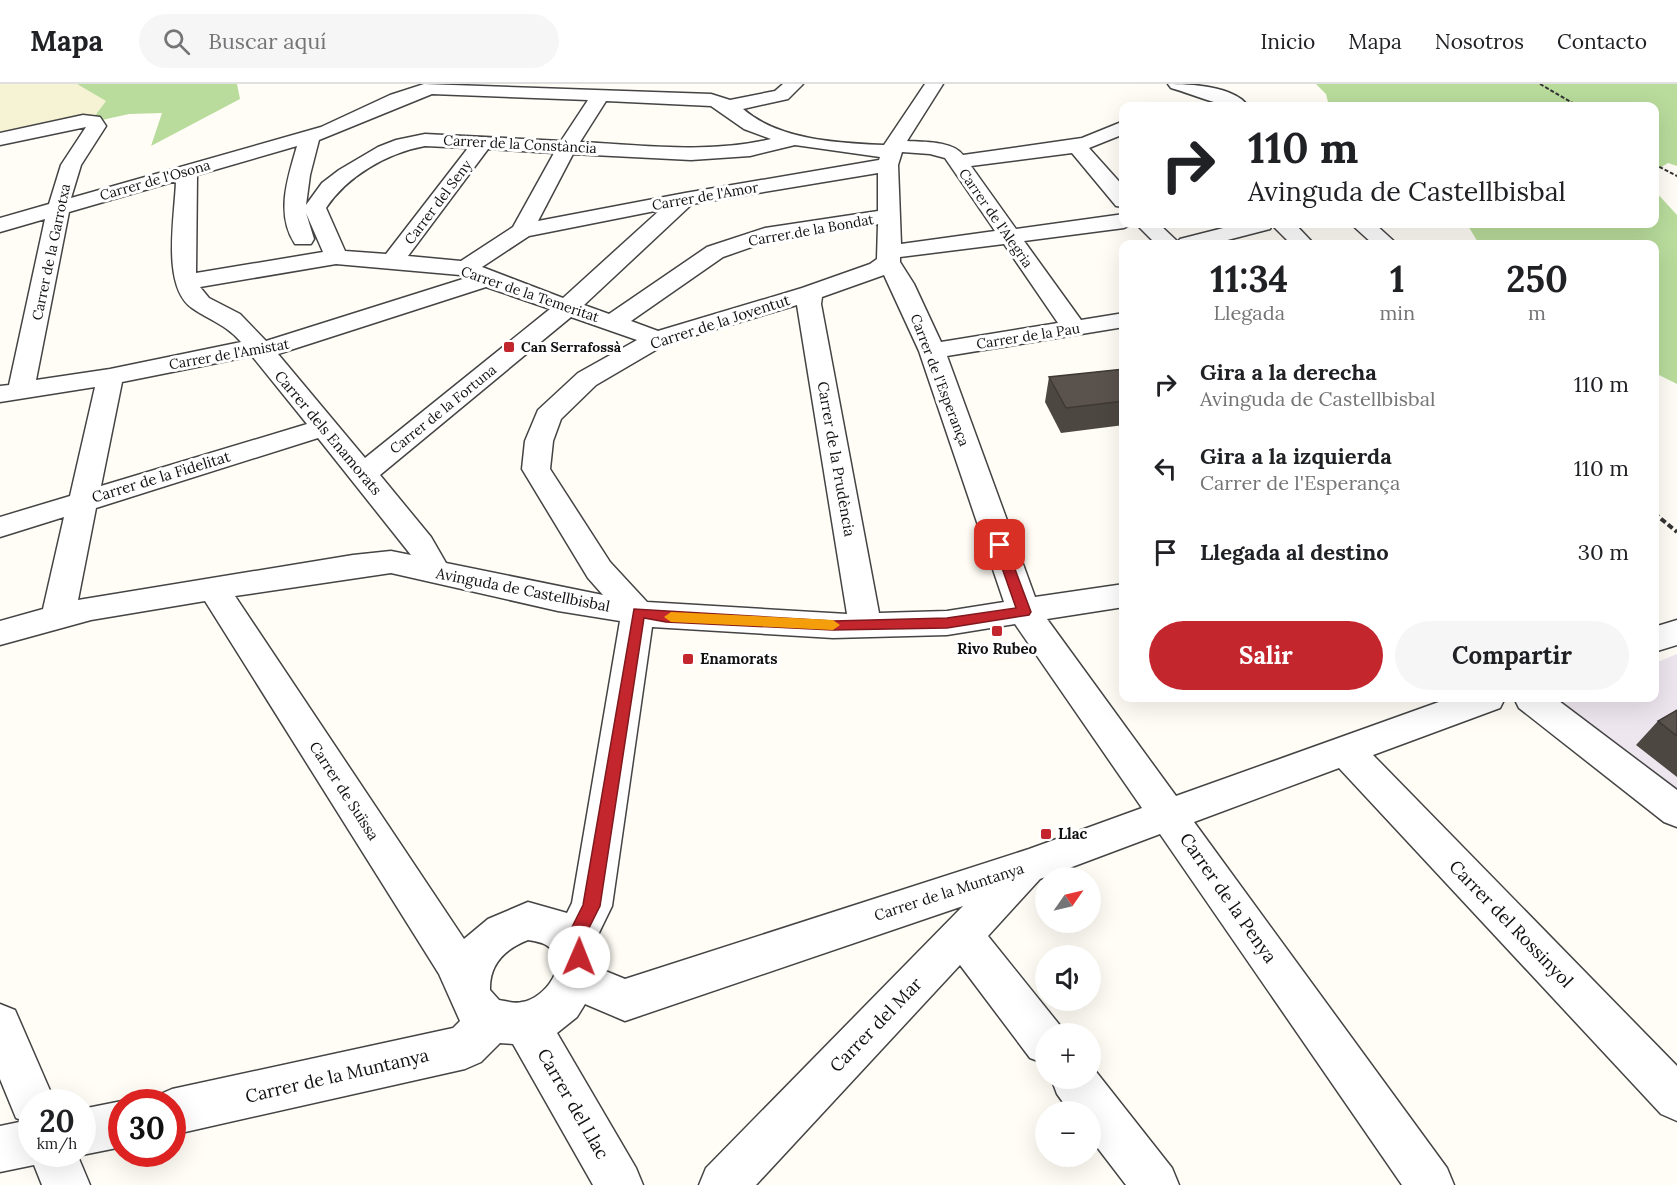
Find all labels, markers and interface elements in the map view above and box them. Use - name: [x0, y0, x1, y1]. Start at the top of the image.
- search box: [139, 14, 559, 68]
- text: Mapa: [30, 23, 103, 59]
- icon: search: [160, 25, 193, 58]
- text: Buscar aquí: [208, 27, 327, 55]
- text: Inicio: [1260, 28, 1315, 55]
- text: Mapa: [1348, 28, 1402, 55]
- text: Nosotros: [1435, 28, 1524, 55]
- text: Contacto: [1557, 28, 1647, 55]
- text: 110 m: [1248, 121, 1359, 175]
- icon: right: [1149, 126, 1227, 204]
- street label: Carrer de la Constància: [443, 131, 597, 157]
- street label: Carrer de l'Osona: [98, 156, 212, 204]
- street label: Carrer del Seny: [400, 156, 476, 248]
- street label: Carrer de l'Alegria: [955, 165, 1037, 271]
- text: Avinguda de Castellbisbal: [1248, 174, 1566, 208]
- street label: Carrer de l'Amor: [650, 178, 760, 214]
- street label: Carrer de la Garrotxa: [28, 182, 74, 322]
- street label: Carrer de la Bondat: [747, 210, 876, 250]
- text: 11:34: [1210, 256, 1288, 302]
- text: 1: [1390, 256, 1405, 302]
- text: 250: [1506, 256, 1568, 302]
- street label: Carrer de la Temeritat: [459, 262, 602, 326]
- street label: Carrer de la Joventut: [648, 290, 792, 353]
- text: Llegada: [1213, 300, 1285, 325]
- text: min: [1379, 300, 1415, 325]
- text: m: [1528, 300, 1546, 325]
- street label: Carrer de l'Esperança: [906, 311, 974, 449]
- street label: Carrer de la Pau: [975, 319, 1081, 353]
- street label: Carrer de l'Amistat: [168, 334, 291, 373]
- place label: Can Serrafossà: [521, 338, 622, 356]
- marker: Can Serrafossà: [502, 340, 516, 354]
- text: Gira a la derecha: [1200, 358, 1377, 386]
- street label: Carrer de la Fortuna: [386, 360, 500, 458]
- street label: Carrer dels Enamorats: [271, 366, 386, 499]
- icon: right: [1149, 368, 1182, 401]
- text: 110 m: [1574, 370, 1629, 398]
- street label: Carrer de la Prudència: [813, 380, 860, 538]
- text: Avinguda de Castellbisbal: [1200, 386, 1436, 411]
- text: Gira a la izquierda: [1200, 442, 1392, 470]
- street label: Carrer de la Fidelitat: [89, 446, 233, 507]
- icon: left: [1149, 452, 1182, 485]
- text: 110 m: [1574, 454, 1629, 482]
- text: Carrer de l'Esperança: [1200, 470, 1400, 495]
- pin: [974, 519, 1025, 570]
- icon: arrive: [983, 528, 1016, 561]
- icon: arrive: [1149, 536, 1182, 569]
- text: Llegada al destino: [1200, 538, 1389, 566]
- text: 30 m: [1578, 538, 1629, 566]
- street label: Avinguda de Castellbisbal: [434, 563, 612, 616]
- button: Salir: [1149, 621, 1383, 690]
- button: Compartir: [1395, 621, 1629, 690]
- marker: Rivo Rubeo: [990, 624, 1004, 638]
- place label: Rivo Rubeo: [957, 639, 1038, 658]
- place label: Enamorats: [700, 649, 777, 668]
- marker: Enamorats: [681, 652, 695, 666]
- street label: Carrer de Suïssa: [305, 738, 384, 844]
- place label: Llac: [1058, 824, 1088, 843]
- marker: Llac: [1039, 827, 1053, 841]
- street label: Carrer de la Penya: [1175, 828, 1282, 967]
- street label: Carrer del Rossinyol: [1444, 855, 1578, 992]
- street label: Carrer de la Muntanya: [872, 858, 1026, 925]
- north arrow: [1035, 867, 1101, 933]
- map controls: [1035, 867, 1101, 1167]
- position arrow: [547, 925, 611, 989]
- button: sound: [1035, 945, 1101, 1011]
- street label: Carrer del Mar: [825, 972, 927, 1077]
- button: +: [1035, 1023, 1101, 1089]
- street label: Carrer de la Muntanya: [243, 1043, 431, 1108]
- street label: Carrer del Llac: [532, 1044, 614, 1163]
- speed limit sign: 30: [108, 1089, 186, 1167]
- button: −: [1035, 1101, 1101, 1167]
- text: 20: [39, 1102, 75, 1140]
- text: km/h: [37, 1134, 77, 1153]

